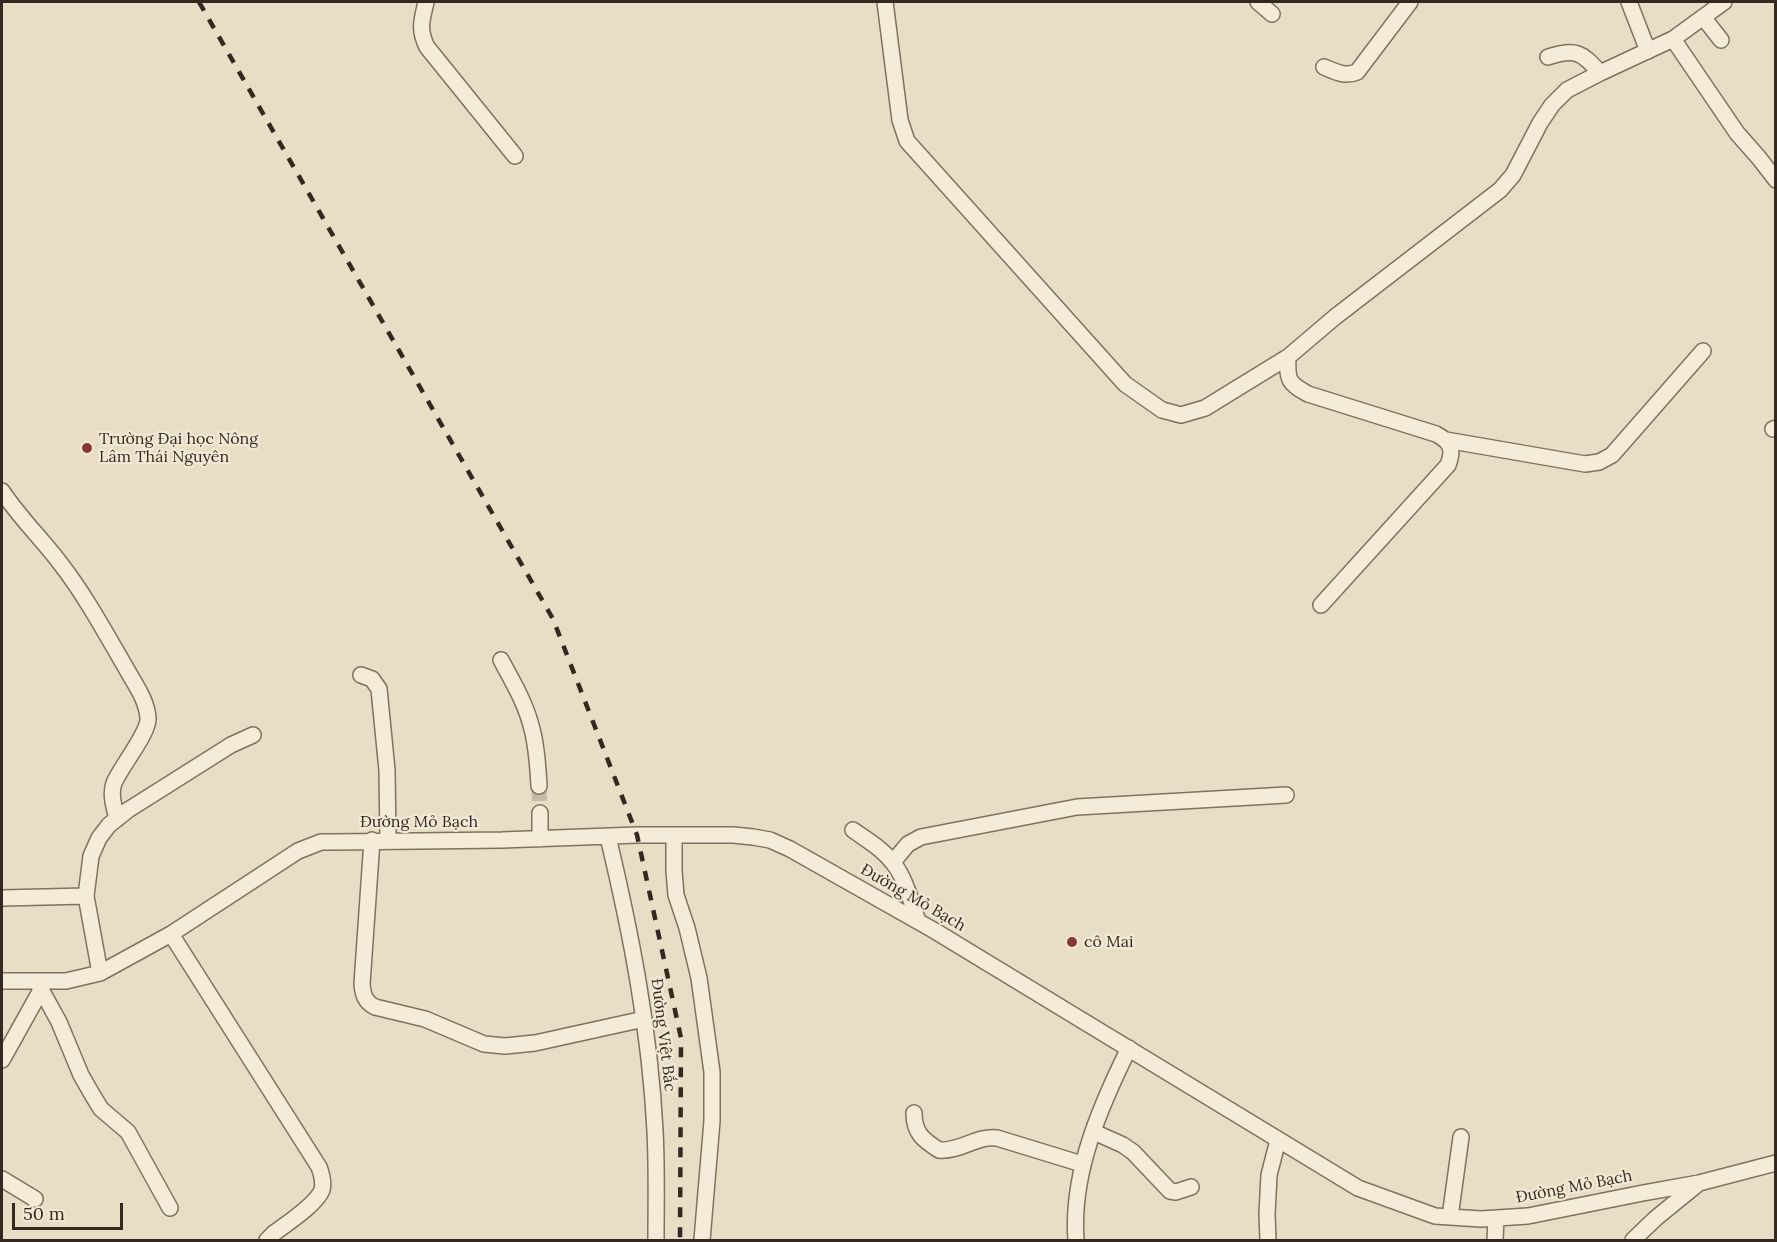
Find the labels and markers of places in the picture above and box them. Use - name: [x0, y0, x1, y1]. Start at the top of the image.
- place label: Trường Đại học Nông Lâm Thái Nguyên: [99, 429, 258, 467]
- marker: Trường Đại học Nông Lâm Thái Nguyên: [80, 441, 94, 455]
- place label: cô Mai: [1084, 932, 1133, 952]
- marker: cô Mai: [1065, 935, 1079, 949]

